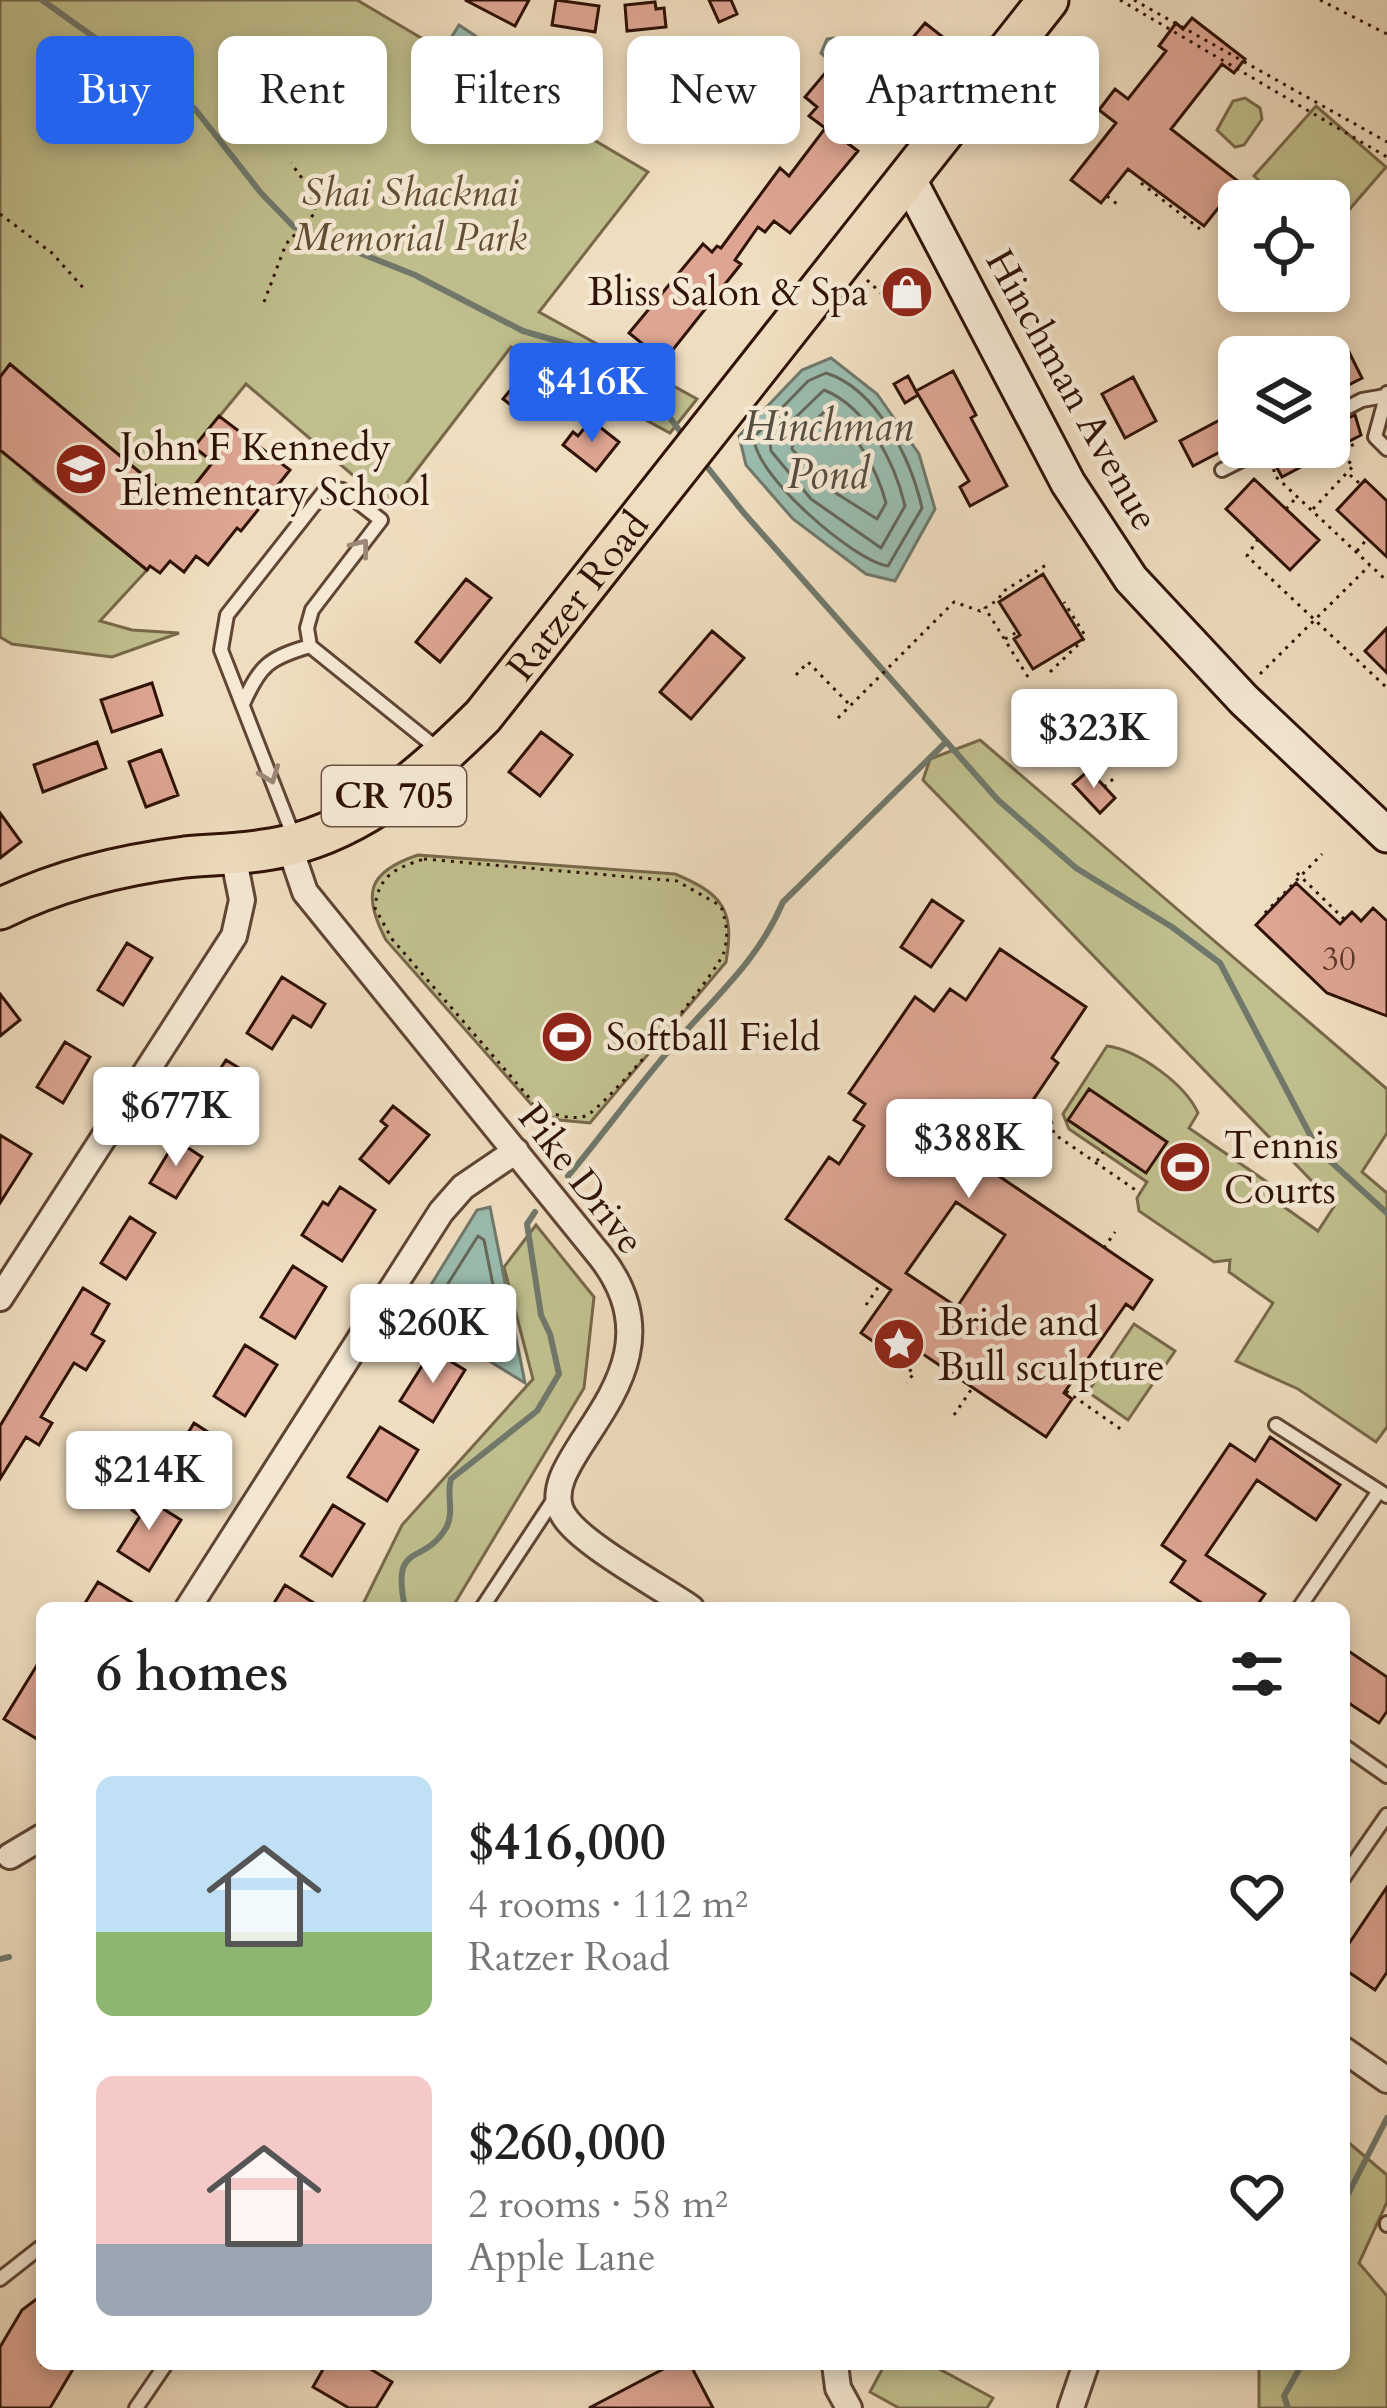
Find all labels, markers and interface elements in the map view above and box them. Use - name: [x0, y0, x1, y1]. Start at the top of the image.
- chip: Buy: [36, 36, 194, 144]
- chip: Rent: [218, 36, 387, 144]
- chip: Filters: [411, 36, 603, 144]
- chip: New: [627, 36, 800, 144]
- chip: Apartment: [824, 36, 1099, 144]
- park label: Shai Shacknai Memorial Park: [293, 166, 527, 264]
- map controls: [1218, 180, 1350, 468]
- button: locate: [1218, 180, 1350, 312]
- street label: Hinchman Avenue: [973, 240, 1171, 540]
- shop icon: Bliss Salon & Spa: [879, 264, 935, 320]
- place label: Bliss Salon & Spa: [587, 266, 868, 319]
- button: layers: [1218, 336, 1350, 468]
- pin: $416K: [508, 343, 676, 445]
- text: $416K: [536, 355, 648, 408]
- water label: Hinchman Pond: [743, 398, 914, 503]
- place label: John F Kennedy Elementary School: [115, 421, 430, 519]
- school or university icon: John F Kennedy Elementary School: [53, 441, 109, 497]
- street label: Ratzer Road: [494, 500, 661, 692]
- one-way arrow: [346, 538, 368, 560]
- pin: $323K: [1010, 689, 1178, 791]
- text: $323K: [1038, 701, 1150, 754]
- one-way arrow: [256, 764, 281, 785]
- road number: CR 705: [322, 766, 466, 826]
- house number: 30: [1322, 937, 1356, 982]
- sports icon: Softball Field: [539, 1009, 595, 1065]
- place label: Softball Field: [606, 1011, 821, 1064]
- pin: $677K: [92, 1067, 260, 1169]
- text: $677K: [120, 1079, 232, 1132]
- street label: Pike Drive: [506, 1093, 656, 1265]
- pin: $388K: [885, 1099, 1053, 1201]
- text: $388K: [913, 1111, 1025, 1164]
- place label: Tennis Courts: [1224, 1119, 1339, 1217]
- sports icon: Tennis Courts: [1157, 1139, 1213, 1195]
- pin: $260K: [349, 1284, 517, 1386]
- text: $260K: [377, 1296, 489, 1349]
- place label: Bride and Bull sculpture: [938, 1296, 1165, 1394]
- place icon: Bride and Bull sculpture: [871, 1316, 927, 1372]
- pin: $214K: [65, 1431, 233, 1533]
- text: $214K: [93, 1443, 205, 1496]
- text: 6 homes: [96, 1639, 288, 1709]
- icon: filters: [1224, 1641, 1290, 1707]
- text: $416,000: [468, 1808, 666, 1878]
- icon: home: [192, 1824, 336, 1968]
- icon: heart: [1224, 1863, 1290, 1929]
- text: 4 rooms · 112 m²: [468, 1878, 748, 1931]
- text: Ratzer Road: [468, 1931, 670, 1984]
- text: $260,000: [468, 2108, 666, 2178]
- icon: home: [192, 2124, 336, 2268]
- icon: heart: [1224, 2163, 1290, 2229]
- text: 2 rooms · 58 m²: [468, 2178, 728, 2231]
- text: Apple Lane: [468, 2231, 656, 2284]

